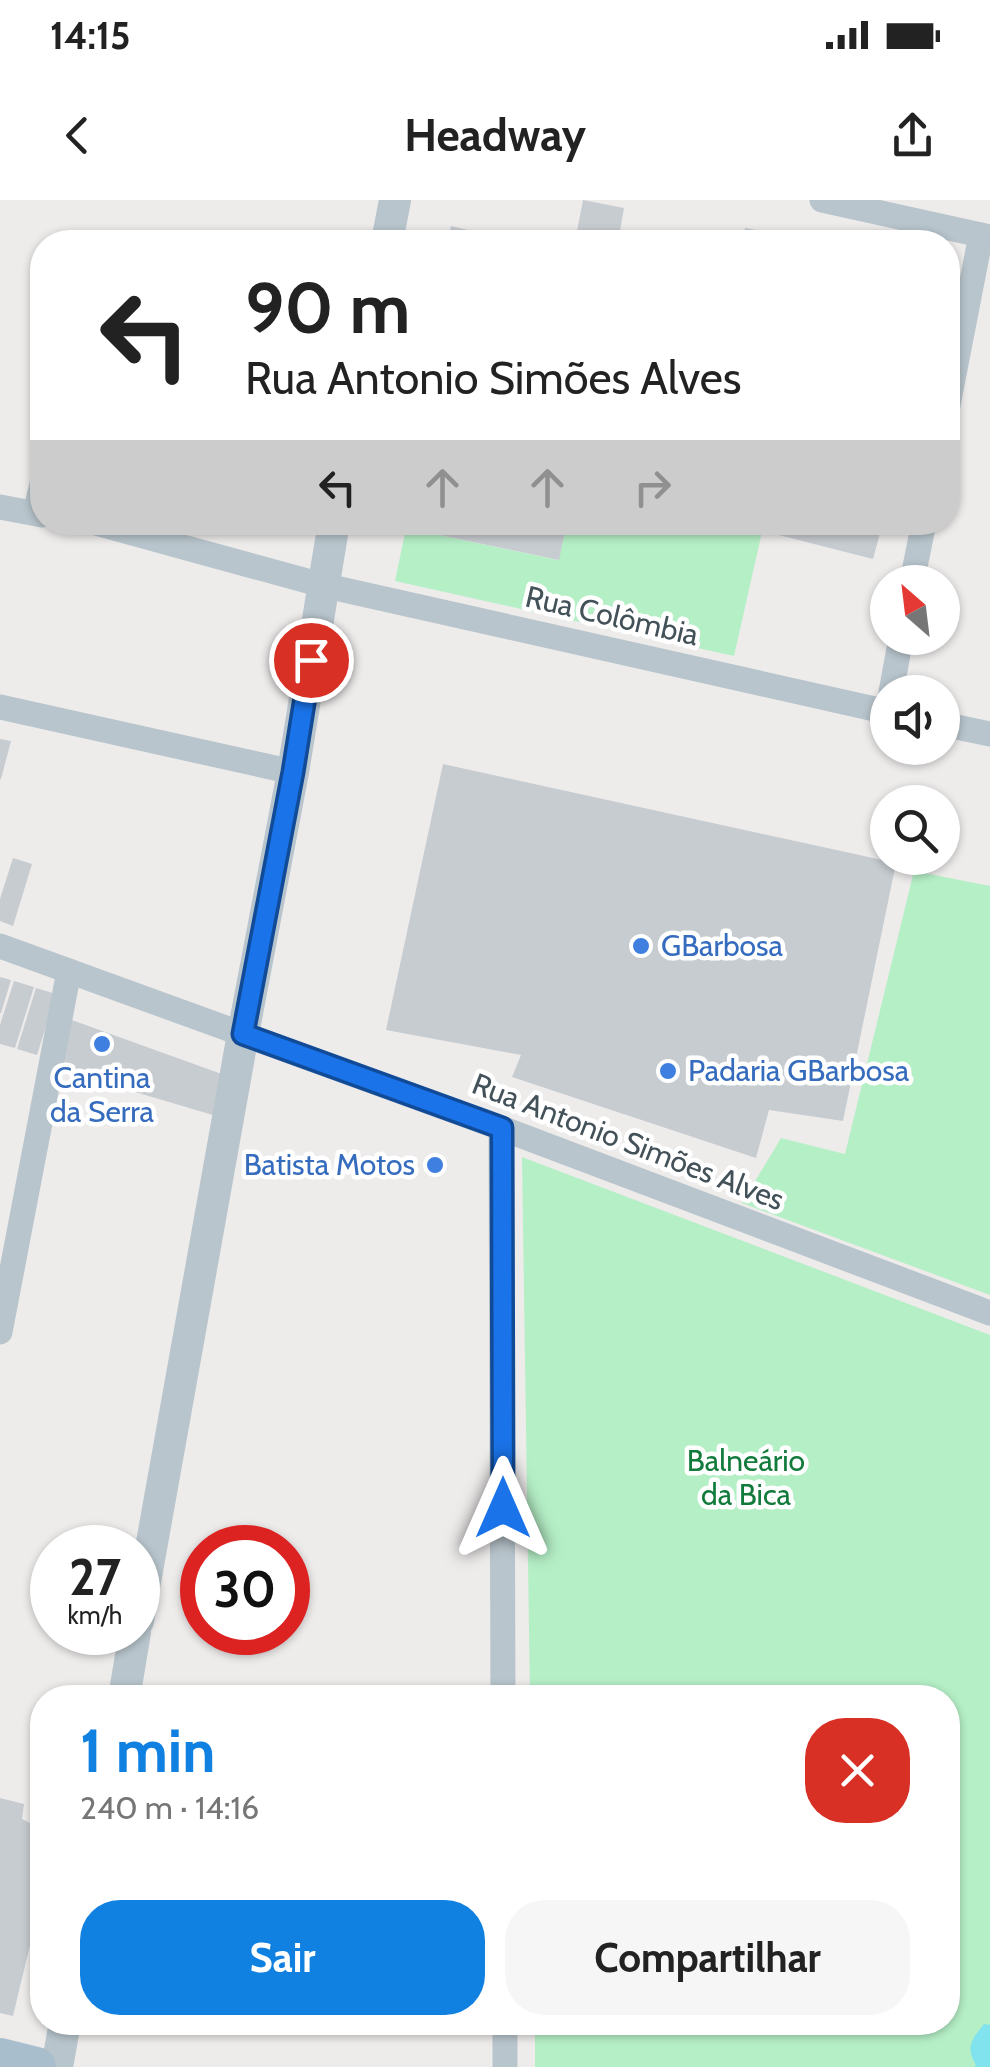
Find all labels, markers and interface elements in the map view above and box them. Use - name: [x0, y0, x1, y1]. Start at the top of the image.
- text: 14:15: [50, 12, 130, 59]
- icon: back: [50, 108, 105, 163]
- text: Headway: [404, 108, 586, 162]
- icon: share: [885, 108, 940, 163]
- text: 90 m: [245, 265, 410, 351]
- icon: left: [80, 270, 210, 400]
- text: Rua Antonio Simões Alves: [245, 351, 741, 405]
- icon: left: [310, 460, 365, 515]
- icon: ahead: [415, 460, 470, 515]
- icon: ahead: [520, 460, 575, 515]
- icon: right: [625, 460, 680, 515]
- north arrow: [870, 565, 960, 655]
- map controls: [870, 565, 960, 875]
- street label: Rua Colômbia: [522, 578, 703, 654]
- pin: [269, 618, 354, 703]
- icon: arrive: [284, 633, 339, 688]
- button: sound: [870, 675, 960, 765]
- button: search: [870, 785, 960, 875]
- place label: GBarbosa: [661, 927, 784, 964]
- marker: GBarbosa: [630, 935, 652, 957]
- marker: Cantina da Serra: [91, 1033, 113, 1055]
- place label: Padaria GBarbosa: [688, 1052, 910, 1089]
- place label: Cantina da Serra: [50, 1059, 155, 1130]
- marker: Padaria GBarbosa: [657, 1060, 679, 1082]
- street label: Rua Antonio Simões Alves: [467, 1065, 789, 1218]
- place label: Batista Motos: [244, 1146, 415, 1183]
- marker: Batista Motos: [424, 1154, 446, 1176]
- park label: Balneário da Bica: [687, 1442, 805, 1513]
- position arrow: [451, 1456, 555, 1560]
- speed limit sign: 30: [180, 1525, 310, 1655]
- text: 27: [69, 1547, 121, 1608]
- text: km/h: [68, 1600, 122, 1630]
- text: 1 min: [80, 1714, 215, 1787]
- button: close: [805, 1718, 910, 1823]
- text: 240 m · 14:16: [80, 1788, 259, 1827]
- button: Sair: [80, 1900, 485, 2015]
- button: Compartilhar: [505, 1900, 910, 2015]

